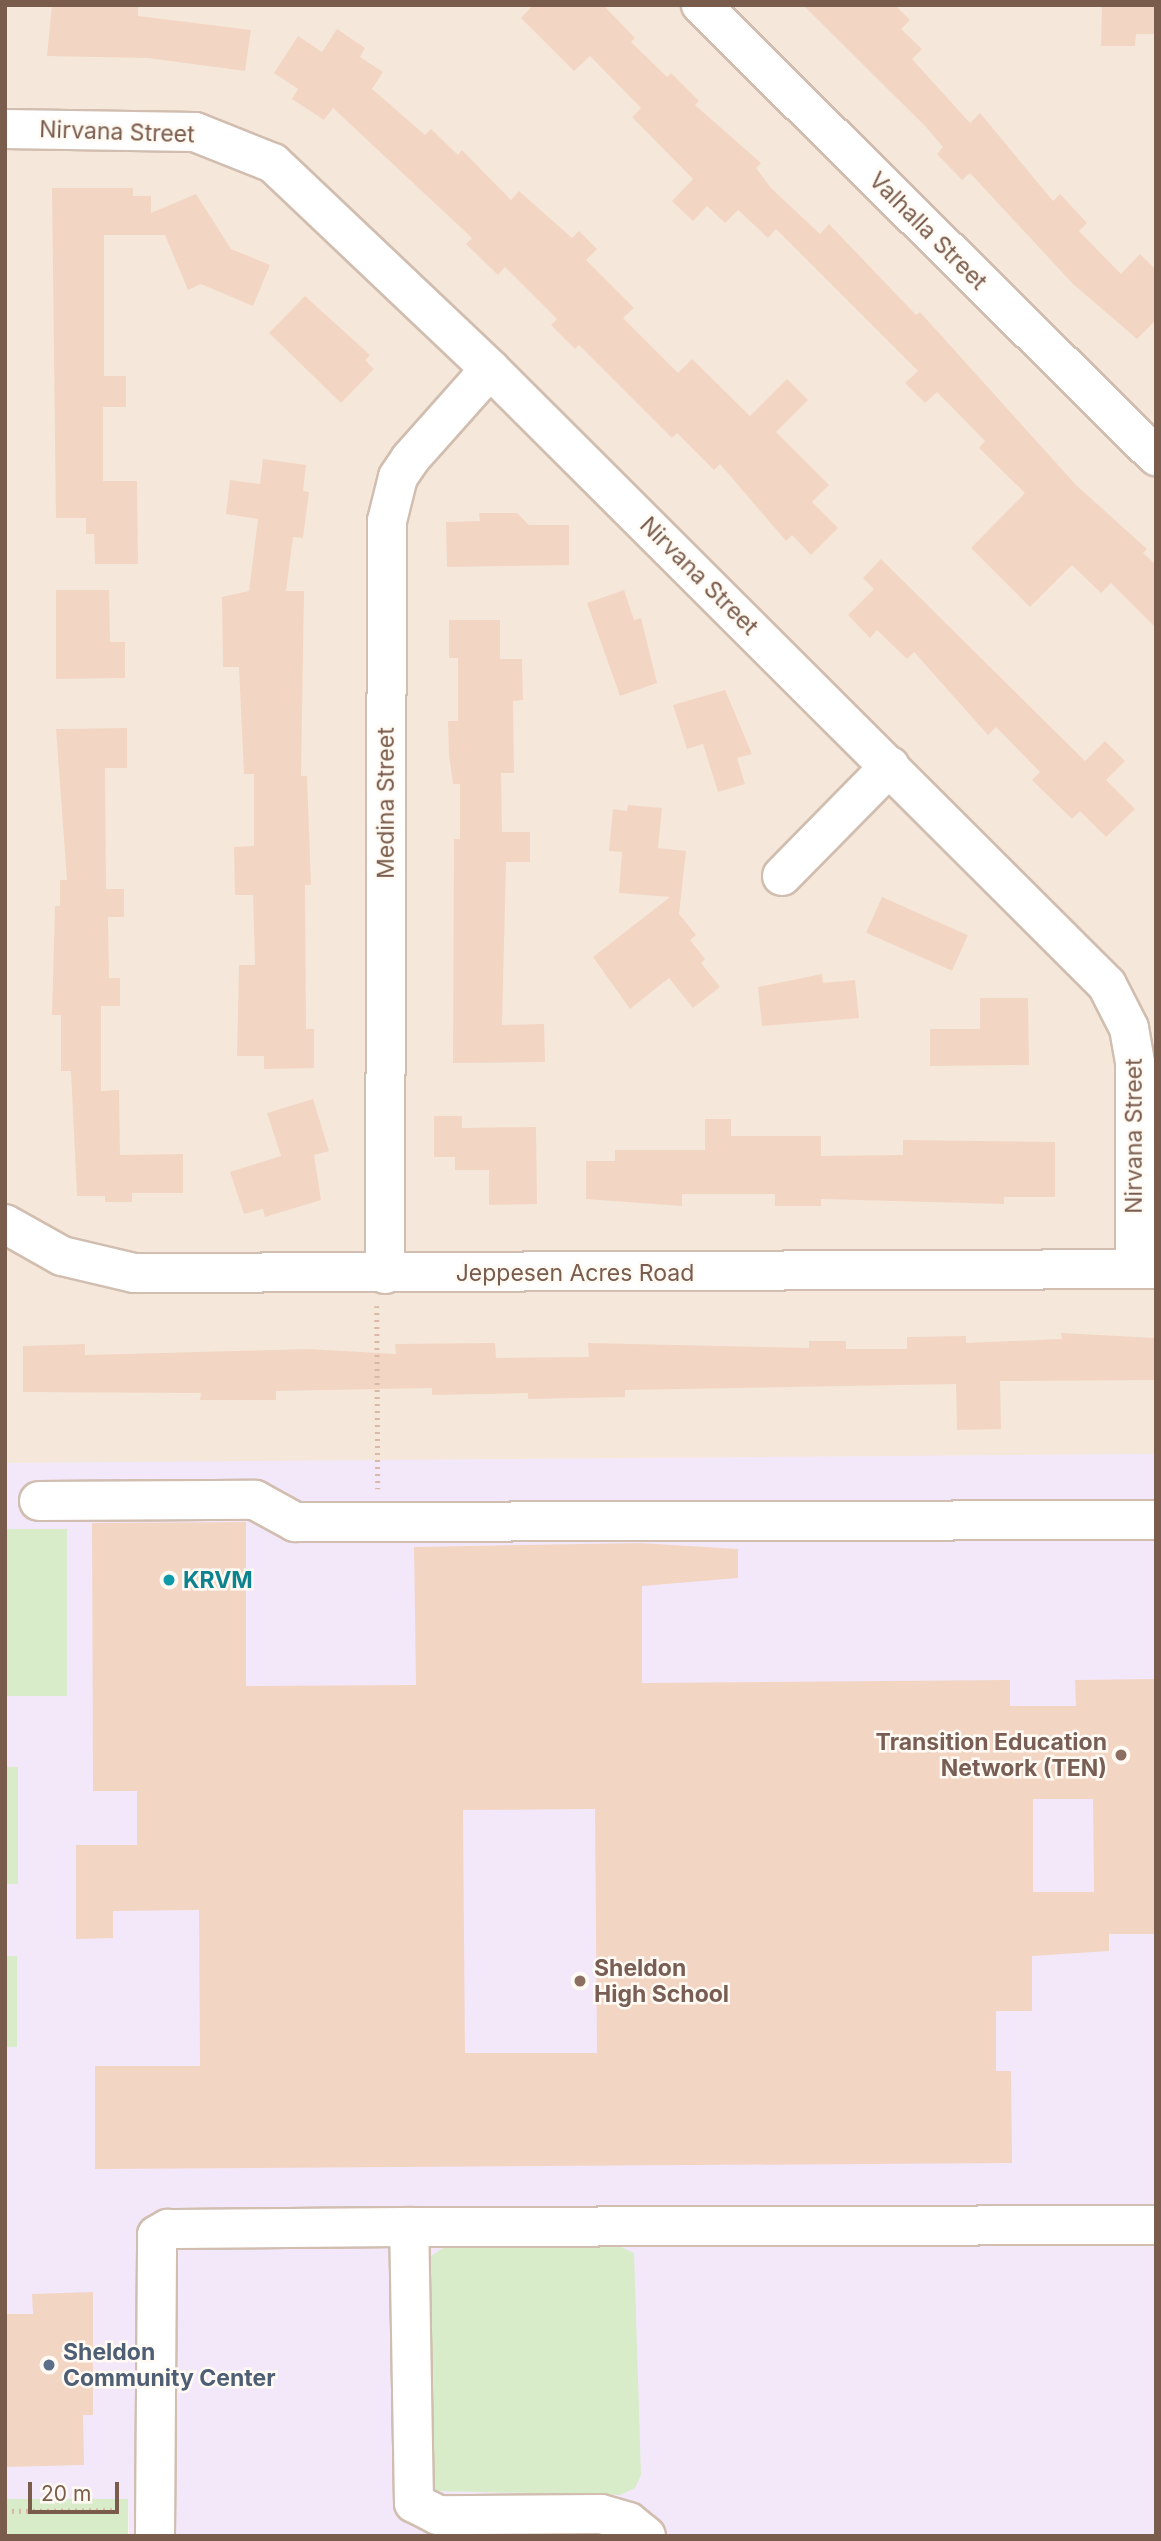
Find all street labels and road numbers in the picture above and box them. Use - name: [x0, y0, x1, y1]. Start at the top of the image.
- street label: Nirvana Street: [39, 115, 195, 149]
- street label: Valhalla Street: [863, 166, 993, 296]
- street label: Nirvana Street: [634, 511, 764, 641]
- street label: Medina Street: [372, 727, 400, 879]
- street label: Nirvana Street: [1120, 1058, 1148, 1214]
- street label: Jeppesen Acres Road: [456, 1259, 694, 1287]

